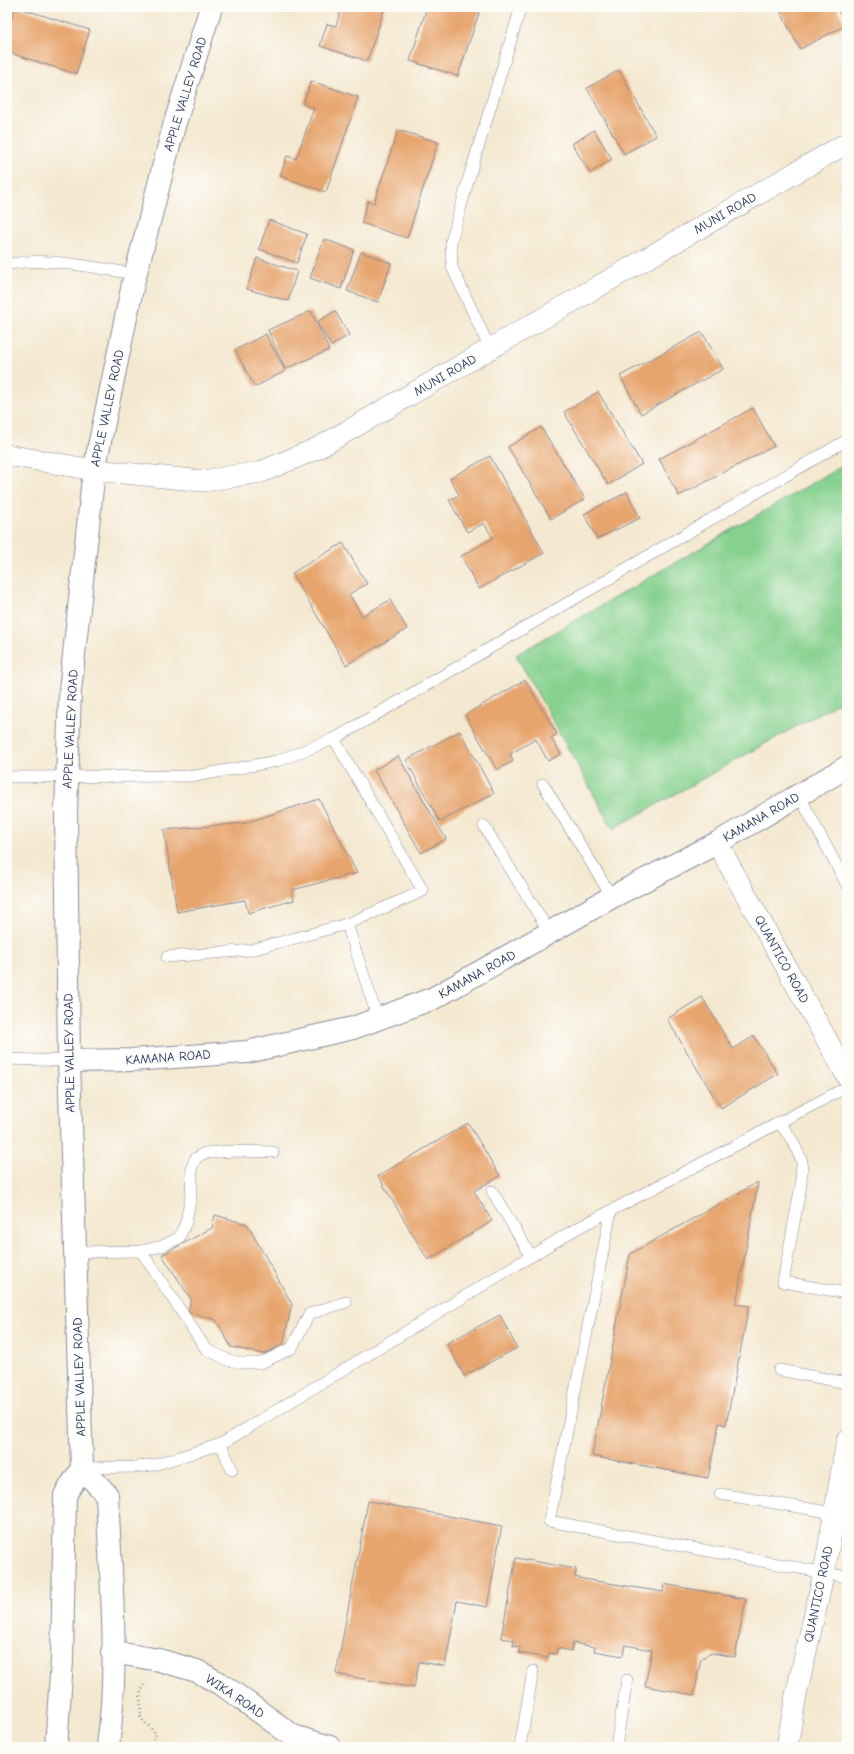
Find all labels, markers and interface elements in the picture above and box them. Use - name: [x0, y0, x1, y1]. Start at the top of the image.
- street label: APPLE VALLEY ROAD: [160, 35, 210, 153]
- street label: MUNI ROAD: [691, 189, 759, 237]
- street label: APPLE VALLEY ROAD: [87, 348, 127, 468]
- street label: MUNI ROAD: [411, 351, 479, 399]
- street label: APPLE VALLEY ROAD: [59, 669, 81, 789]
- street label: KAMANA ROAD: [720, 789, 802, 845]
- street label: QUANTICO ROAD: [752, 912, 812, 1006]
- street label: KAMANA ROAD: [436, 947, 518, 1001]
- street label: APPLE VALLEY ROAD: [60, 993, 78, 1113]
- street label: KAMANA ROAD: [125, 1047, 211, 1067]
- street label: APPLE VALLEY ROAD: [69, 1317, 89, 1437]
- street label: QUANTICO ROAD: [800, 1544, 836, 1644]
- street label: WIKA ROAD: [203, 1671, 267, 1721]

